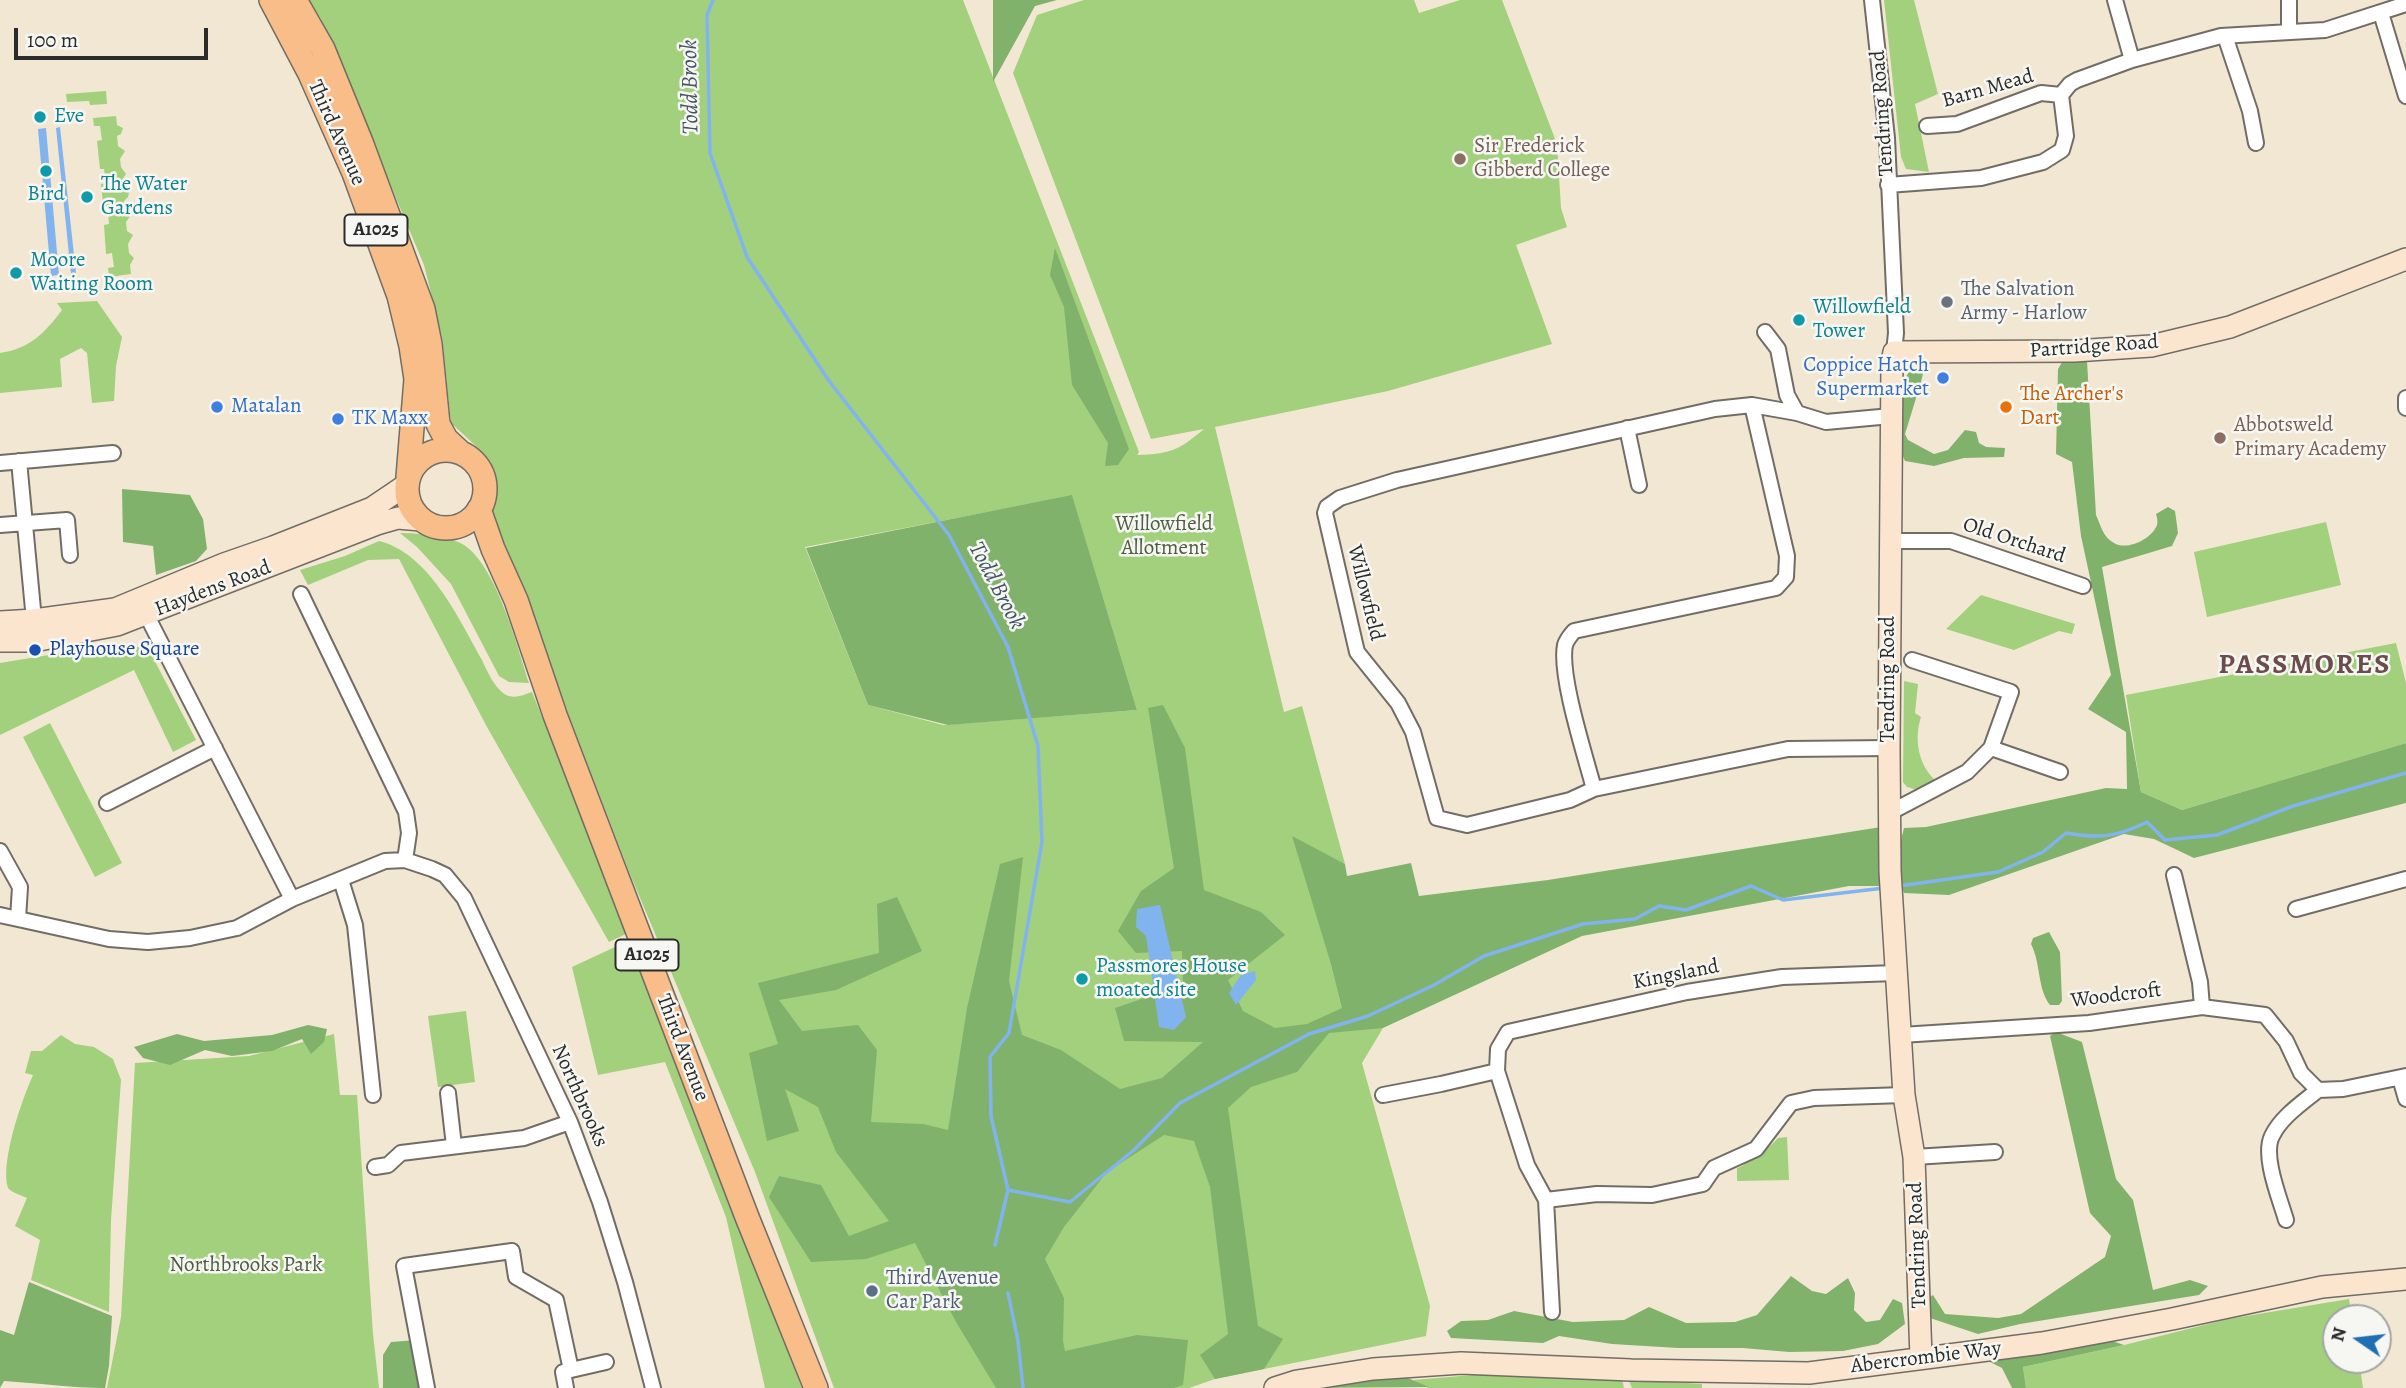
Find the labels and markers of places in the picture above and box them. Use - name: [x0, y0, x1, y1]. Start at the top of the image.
- place label: Eve: [54, 104, 84, 130]
- marker: Eve: [32, 109, 48, 125]
- place label: Sir Frederick Gibberd College: [1474, 134, 1610, 184]
- marker: Sir Frederick Gibberd College: [1452, 151, 1468, 167]
- marker: Bird: [38, 163, 54, 179]
- place label: The Water Gardens: [101, 172, 187, 222]
- place label: Bird: [27, 182, 65, 208]
- marker: The Water Gardens: [79, 189, 95, 205]
- place label: Moore Waiting Room: [30, 248, 153, 298]
- marker: Moore Waiting Room: [8, 265, 24, 281]
- place label: The Salvation Army - Harlow: [1961, 277, 2087, 327]
- marker: The Salvation Army - Harlow: [1939, 294, 1955, 310]
- place label: Willowfield Tower: [1813, 295, 1911, 345]
- marker: Willowfield Tower: [1791, 312, 1807, 328]
- place label: Coppice Hatch Supermarket: [1803, 353, 1929, 403]
- marker: Coppice Hatch Supermarket: [1935, 370, 1951, 386]
- place label: The Archer's Dart: [2020, 382, 2124, 432]
- place label: Matalan: [231, 394, 301, 420]
- marker: Matalan: [209, 399, 225, 415]
- marker: The Archer's Dart: [1998, 399, 2014, 415]
- place label: TK Maxx: [352, 406, 428, 432]
- marker: TK Maxx: [330, 411, 346, 427]
- place label: Abbotsweld Primary Academy: [2234, 413, 2386, 463]
- marker: Abbotsweld Primary Academy: [2212, 430, 2228, 446]
- place label: Playhouse Square: [49, 637, 199, 663]
- marker: Playhouse Square: [27, 642, 43, 658]
- place label: Passmores House moated site: [1096, 954, 1247, 1004]
- marker: Passmores House moated site: [1074, 971, 1090, 987]
- place label: Third Avenue Car Park: [886, 1266, 999, 1316]
- marker: Third Avenue Car Park: [864, 1283, 880, 1299]

